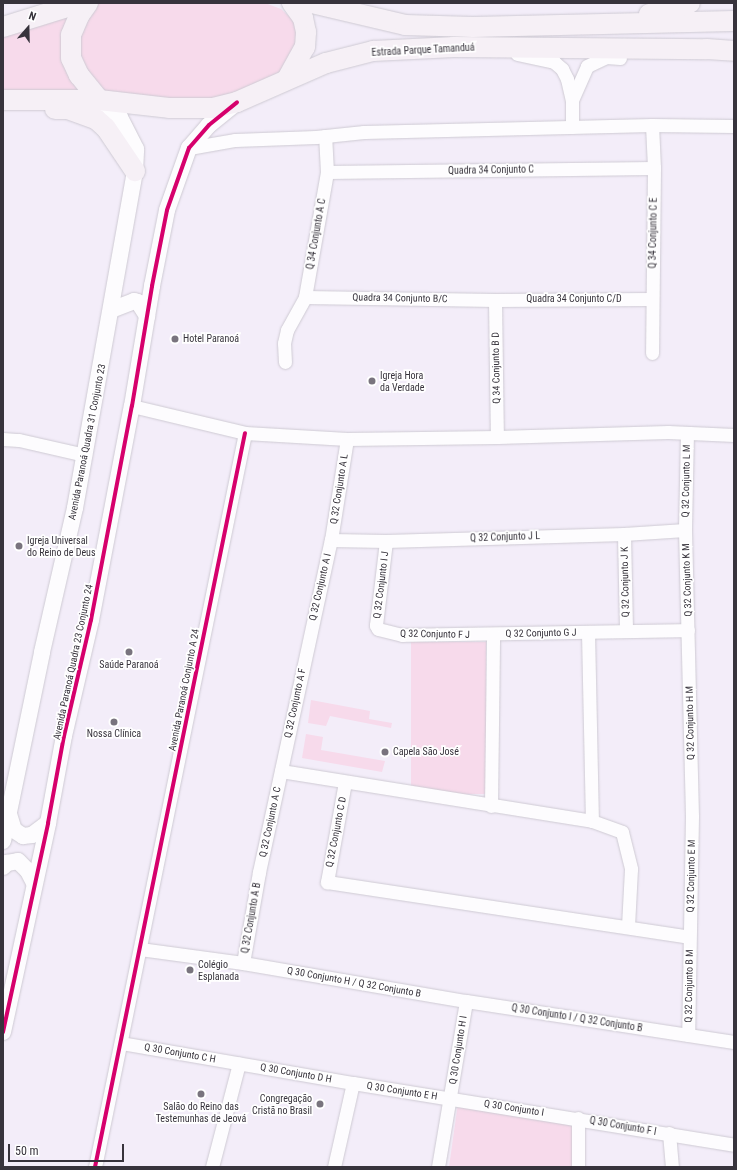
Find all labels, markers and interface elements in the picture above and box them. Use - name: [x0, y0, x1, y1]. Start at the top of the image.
- north arrow: [8, 8, 48, 48]
- text: N: [27, 9, 38, 24]
- street label: Estrada Parque Tamanduá: [371, 41, 475, 59]
- street label: Quadra 34 Conjunto C: [448, 163, 534, 177]
- street label: Q 34 Conjunto C E: [646, 197, 660, 269]
- street label: Q 34 Conjunto A C: [304, 198, 328, 270]
- street label: Quadra 34 Conjunto B/C: [352, 291, 448, 305]
- street label: Quadra 34 Conjunto C/D: [526, 293, 622, 305]
- street label: Q 34 Conjunto B D: [489, 332, 503, 404]
- place label: Hotel Paranoá: [183, 333, 239, 345]
- marker: Hotel Paranoá: [170, 334, 180, 344]
- street label: Avenida Paranoá Quadra 31 Conjunto 23: [66, 363, 108, 521]
- place label: Igreja Hora da Verdade: [380, 369, 424, 392]
- marker: Igreja Hora da Verdade: [367, 376, 377, 386]
- street label: Q 32 Conjunto L M: [679, 445, 693, 517]
- street label: Q 32 Conjunto A L: [328, 453, 350, 525]
- street label: Q 32 Conjunto J L: [470, 530, 540, 544]
- place label: Igreja Universal do Reino de Deus: [27, 534, 95, 558]
- marker: Igreja Universal do Reino de Deus: [14, 541, 24, 551]
- street label: Q 32 Conjunto K M: [680, 543, 694, 617]
- street label: Q 32 Conjunto J K: [618, 547, 632, 617]
- street label: Q 32 Conjunto I J: [371, 551, 391, 619]
- street label: Q 32 Conjunto A I: [306, 552, 334, 622]
- street label: Avenida Paranoá Quadra 23 Conjunto 24: [51, 583, 95, 741]
- street label: Q 32 Conjunto G J: [505, 626, 577, 640]
- street label: Q 32 Conjunto F J: [400, 627, 470, 641]
- street label: Avenida Paranoá Conjunto A 24: [166, 628, 202, 752]
- marker: Saúde Paranoá: [123, 646, 135, 658]
- place label: Saúde Paranoá: [99, 659, 159, 671]
- street label: Q 32 Conjunto A F: [282, 667, 308, 739]
- street label: Q 32 Conjunto H M: [683, 686, 697, 760]
- marker: Nossa Clínica: [109, 717, 119, 727]
- place label: Nossa Clínica: [87, 728, 141, 740]
- place label: Capela São José: [393, 746, 459, 758]
- marker: Capela São José: [380, 747, 390, 757]
- street label: Q 32 Conjunto A C: [257, 786, 283, 858]
- street label: Q 32 Conjunto C D: [323, 796, 349, 868]
- street label: Q 32 Conjunto E M: [684, 839, 698, 913]
- street label: Q 32 Conjunto A B: [239, 882, 263, 954]
- street label: Q 32 Conjunto B M: [682, 949, 696, 1023]
- place label: Colégio Esplanada: [198, 958, 239, 982]
- street label: Q 30 Conjunto H / Q 32 Conjunto B: [286, 964, 422, 1000]
- marker: Colégio Esplanada: [185, 965, 195, 975]
- street label: Q 30 Conjunto I / Q 32 Conjunto B: [511, 1002, 643, 1034]
- street label: Q 30 Conjunto H I: [447, 1015, 469, 1085]
- street label: Q 30 Conjunto C H: [143, 1041, 217, 1065]
- street label: Q 30 Conjunto D H: [259, 1061, 333, 1085]
- street label: Q 30 Conjunto E H: [366, 1079, 438, 1103]
- marker: Salão do Reino das Testemunhas de Jeová: [196, 1089, 206, 1099]
- place label: Congregação Cristã no Brasil: [252, 1092, 312, 1116]
- street label: Q 30 Conjunto I: [483, 1097, 545, 1119]
- marker: Congregação Cristã no Brasil: [315, 1099, 325, 1109]
- place label: Salão do Reino das Testemunhas de Jeová: [156, 1100, 246, 1124]
- street label: Q 30 Conjunto F I: [589, 1114, 657, 1138]
- scale bar: [10, 1136, 126, 1162]
- text: 50 m: [15, 1144, 39, 1158]

